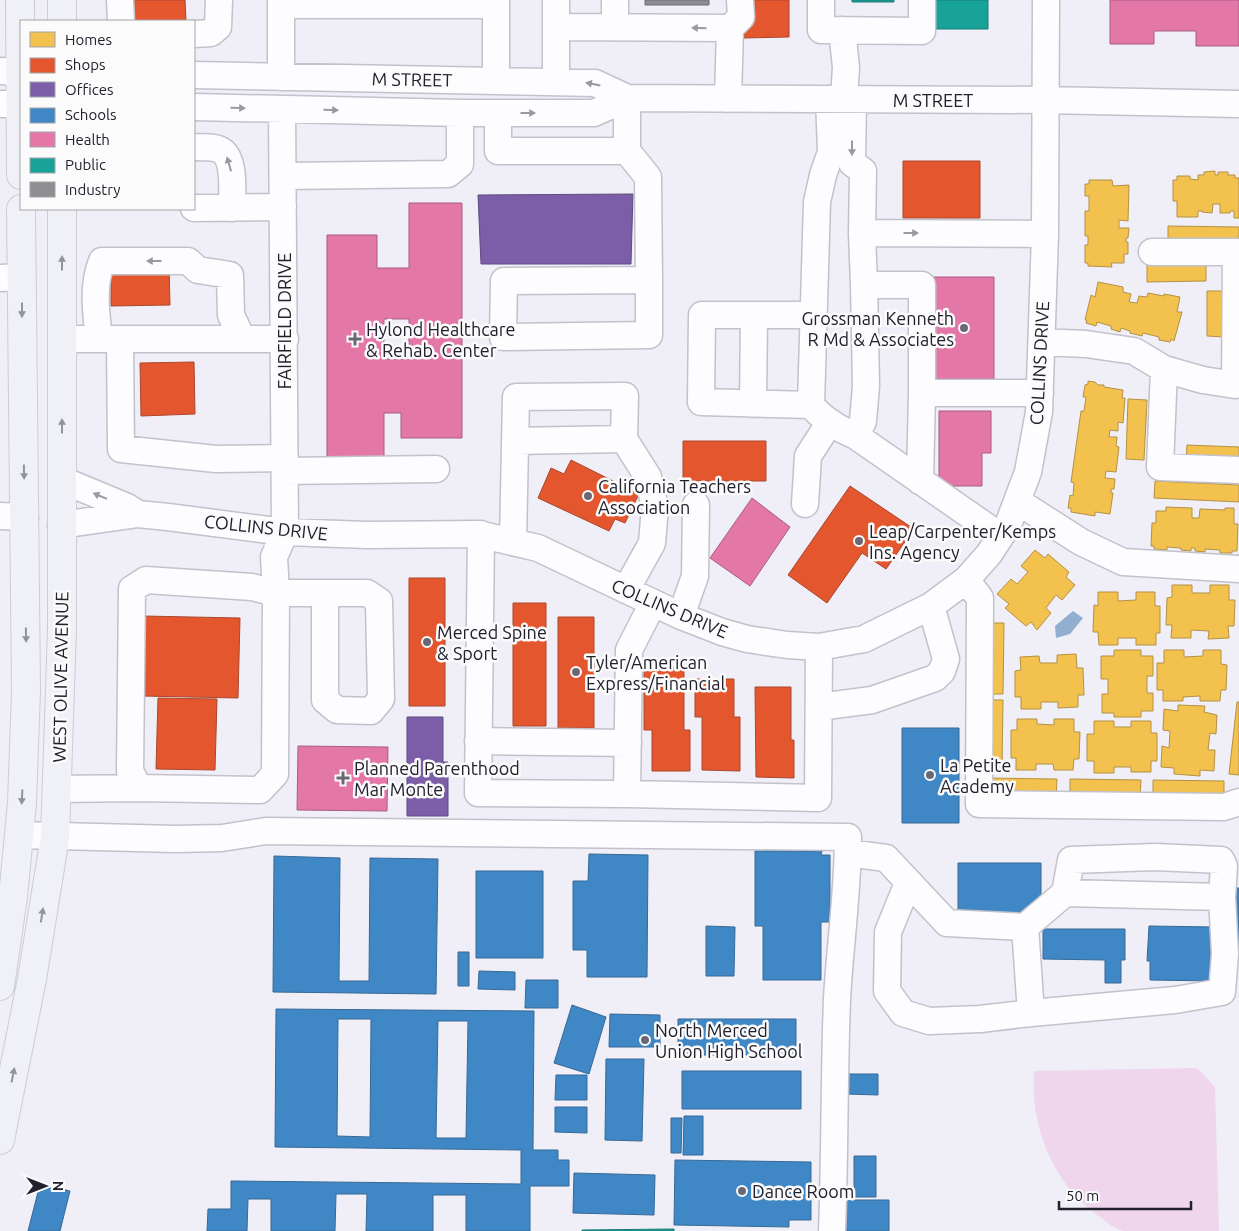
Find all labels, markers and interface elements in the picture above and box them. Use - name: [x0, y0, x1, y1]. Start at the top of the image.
- legend: [20, 20, 195, 210]
- one-way arrow: [691, 23, 707, 31]
- text: Homes: [65, 31, 112, 48]
- text: Shops: [65, 56, 106, 73]
- street label: M STREET: [372, 68, 452, 90]
- one-way arrow: [585, 80, 601, 88]
- text: Offices: [65, 81, 113, 98]
- street label: M STREET: [893, 90, 973, 110]
- one-way arrow: [230, 104, 246, 112]
- text: Schools: [65, 106, 116, 123]
- one-way arrow: [323, 106, 339, 114]
- one-way arrow: [521, 109, 537, 117]
- text: Health: [65, 131, 110, 148]
- one-way arrow: [848, 140, 856, 156]
- text: Public: [65, 156, 106, 173]
- one-way arrow: [224, 156, 232, 171]
- text: Industry: [65, 181, 120, 198]
- one-way arrow: [903, 229, 919, 237]
- street label: FAIRFIELD DRIVE: [274, 253, 294, 389]
- one-way arrow: [58, 255, 66, 271]
- one-way arrow: [146, 257, 162, 265]
- street label: COLLINS DRIVE: [1026, 300, 1052, 426]
- one-way arrow: [18, 302, 26, 318]
- place label: Grossman Kenneth R Md & Associates: [801, 308, 954, 349]
- place label: Hylond Healthcare & Rehab. Center: [366, 319, 516, 360]
- marker: Grossman Kenneth R Md & Associates: [958, 322, 970, 334]
- marker: Hylond Healthcare & Rehab. Center: [348, 332, 362, 346]
- one-way arrow: [58, 417, 66, 433]
- one-way arrow: [20, 465, 28, 481]
- place label: California Teachers Association: [598, 476, 751, 517]
- marker: California Teachers Association: [582, 490, 594, 502]
- one-way arrow: [92, 492, 107, 500]
- street label: COLLINS DRIVE: [203, 511, 329, 543]
- place label: Leap/Carpenter/Kemps Ins. Agency: [869, 521, 1056, 562]
- marker: Leap/Carpenter/Kemps Ins. Agency: [853, 535, 865, 547]
- street label: COLLINS DRIVE: [609, 575, 731, 641]
- street label: WEST OLIVE AVENUE: [49, 591, 71, 763]
- place label: Merced Spine & Sport: [437, 622, 547, 663]
- one-way arrow: [22, 627, 30, 643]
- marker: Merced Spine & Sport: [421, 636, 433, 648]
- place label: Tyler/American Express/Financial: [586, 652, 726, 693]
- marker: Tyler/American Express/Financial: [570, 666, 582, 678]
- place label: La Petite Academy: [940, 755, 1014, 796]
- place label: Planned Parenthood Mar Monte: [354, 758, 520, 799]
- marker: La Petite Academy: [924, 769, 936, 781]
- marker: Planned Parenthood Mar Monte: [336, 771, 350, 785]
- one-way arrow: [18, 790, 26, 806]
- one-way arrow: [39, 907, 47, 923]
- place label: North Merced Union High School: [655, 1020, 803, 1061]
- marker: North Merced Union High School: [639, 1034, 651, 1046]
- one-way arrow: [9, 1068, 17, 1083]
- north arrow: [20, 1161, 70, 1211]
- scale bar: [1059, 1178, 1192, 1210]
- text: N: [50, 1181, 66, 1191]
- place label: Dance Room: [752, 1181, 854, 1201]
- marker: Dance Room: [736, 1185, 748, 1197]
- text: 50 m: [1066, 1187, 1099, 1204]

